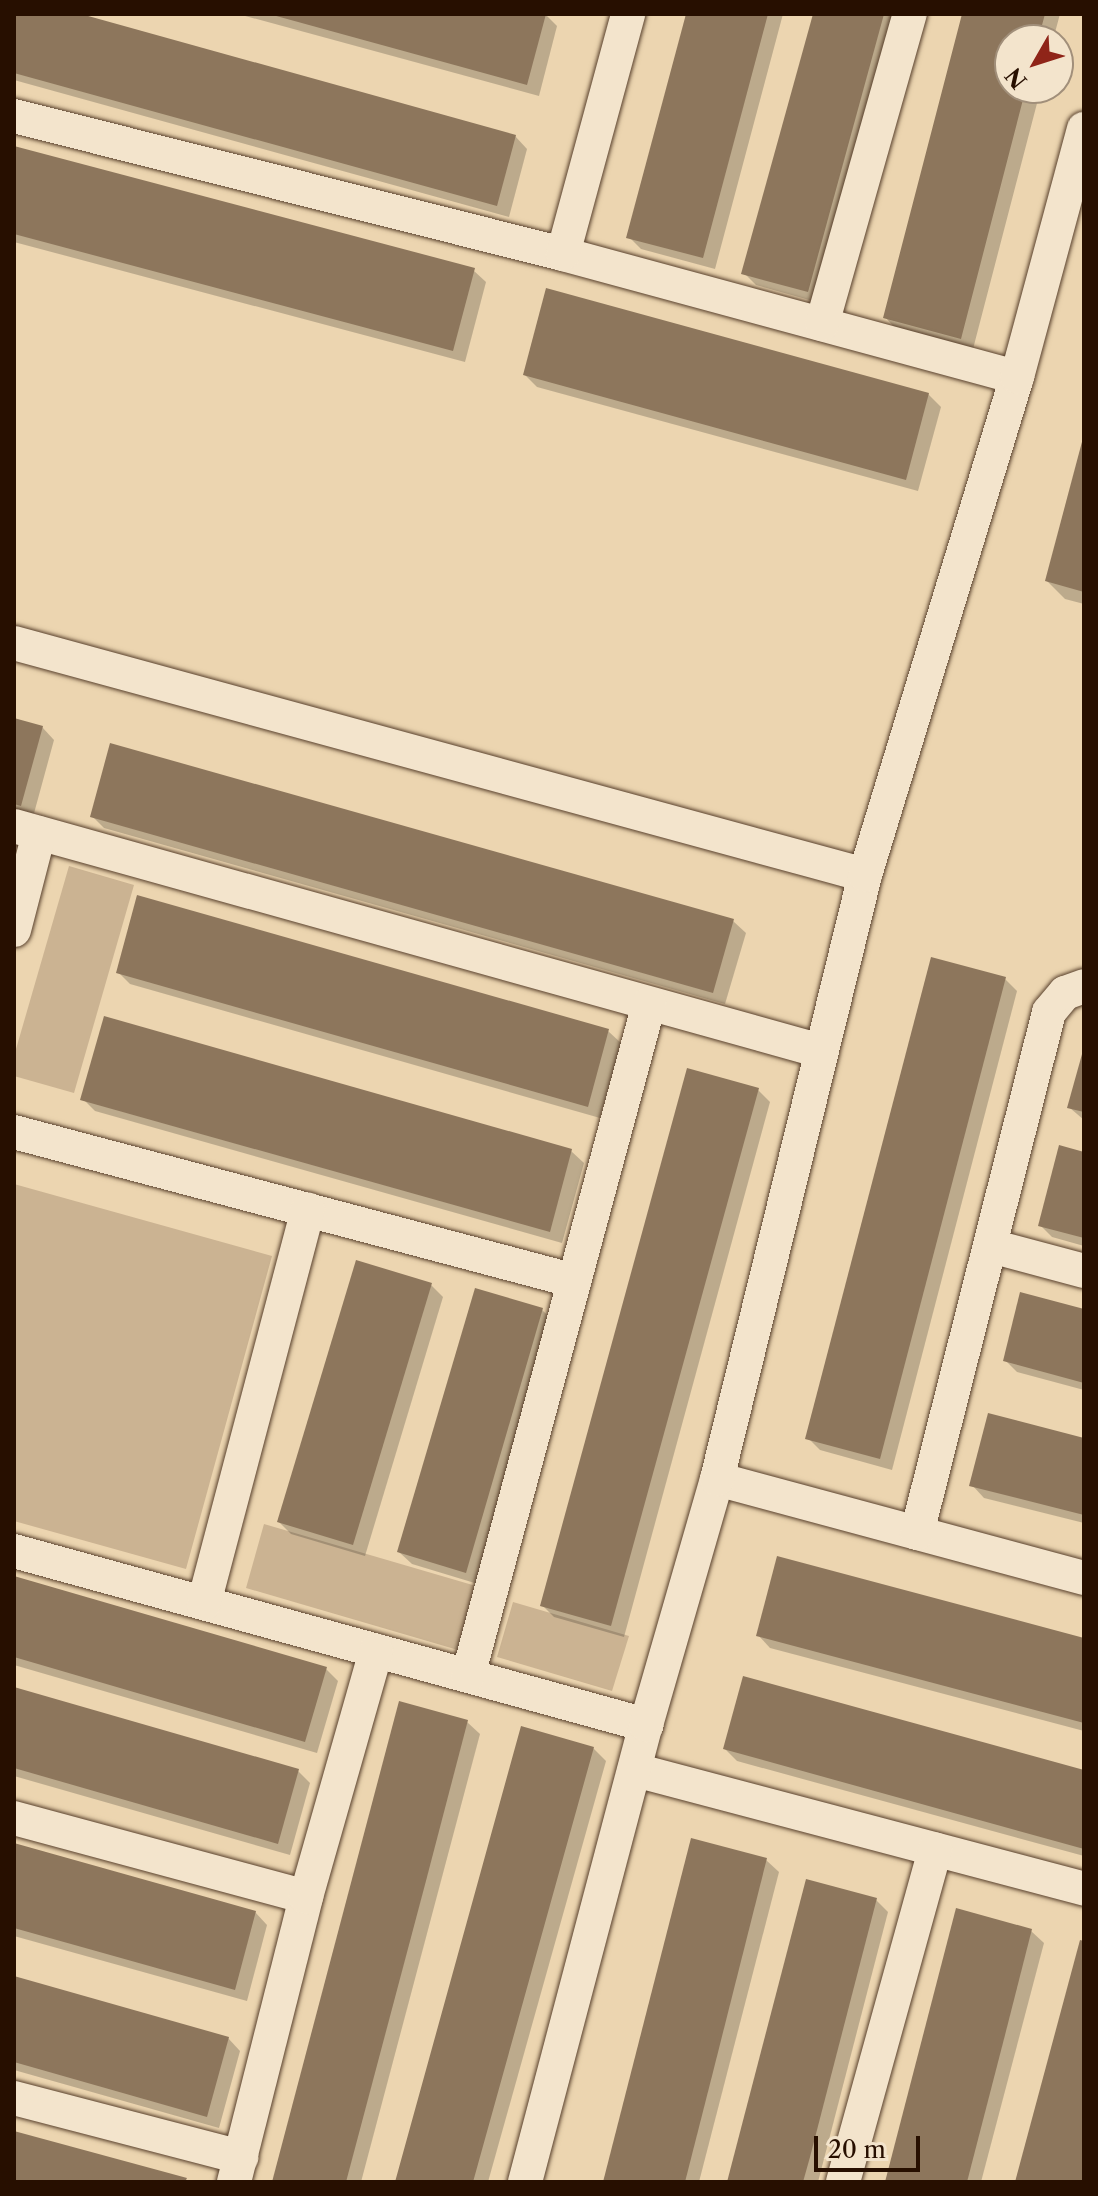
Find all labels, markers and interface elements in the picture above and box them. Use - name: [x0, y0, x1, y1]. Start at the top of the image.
- north arrow: [994, 24, 1074, 104]
- text: N: [1000, 62, 1033, 94]
- scale bar: [818, 2120, 924, 2170]
- text: 20 m: [828, 2135, 886, 2164]

